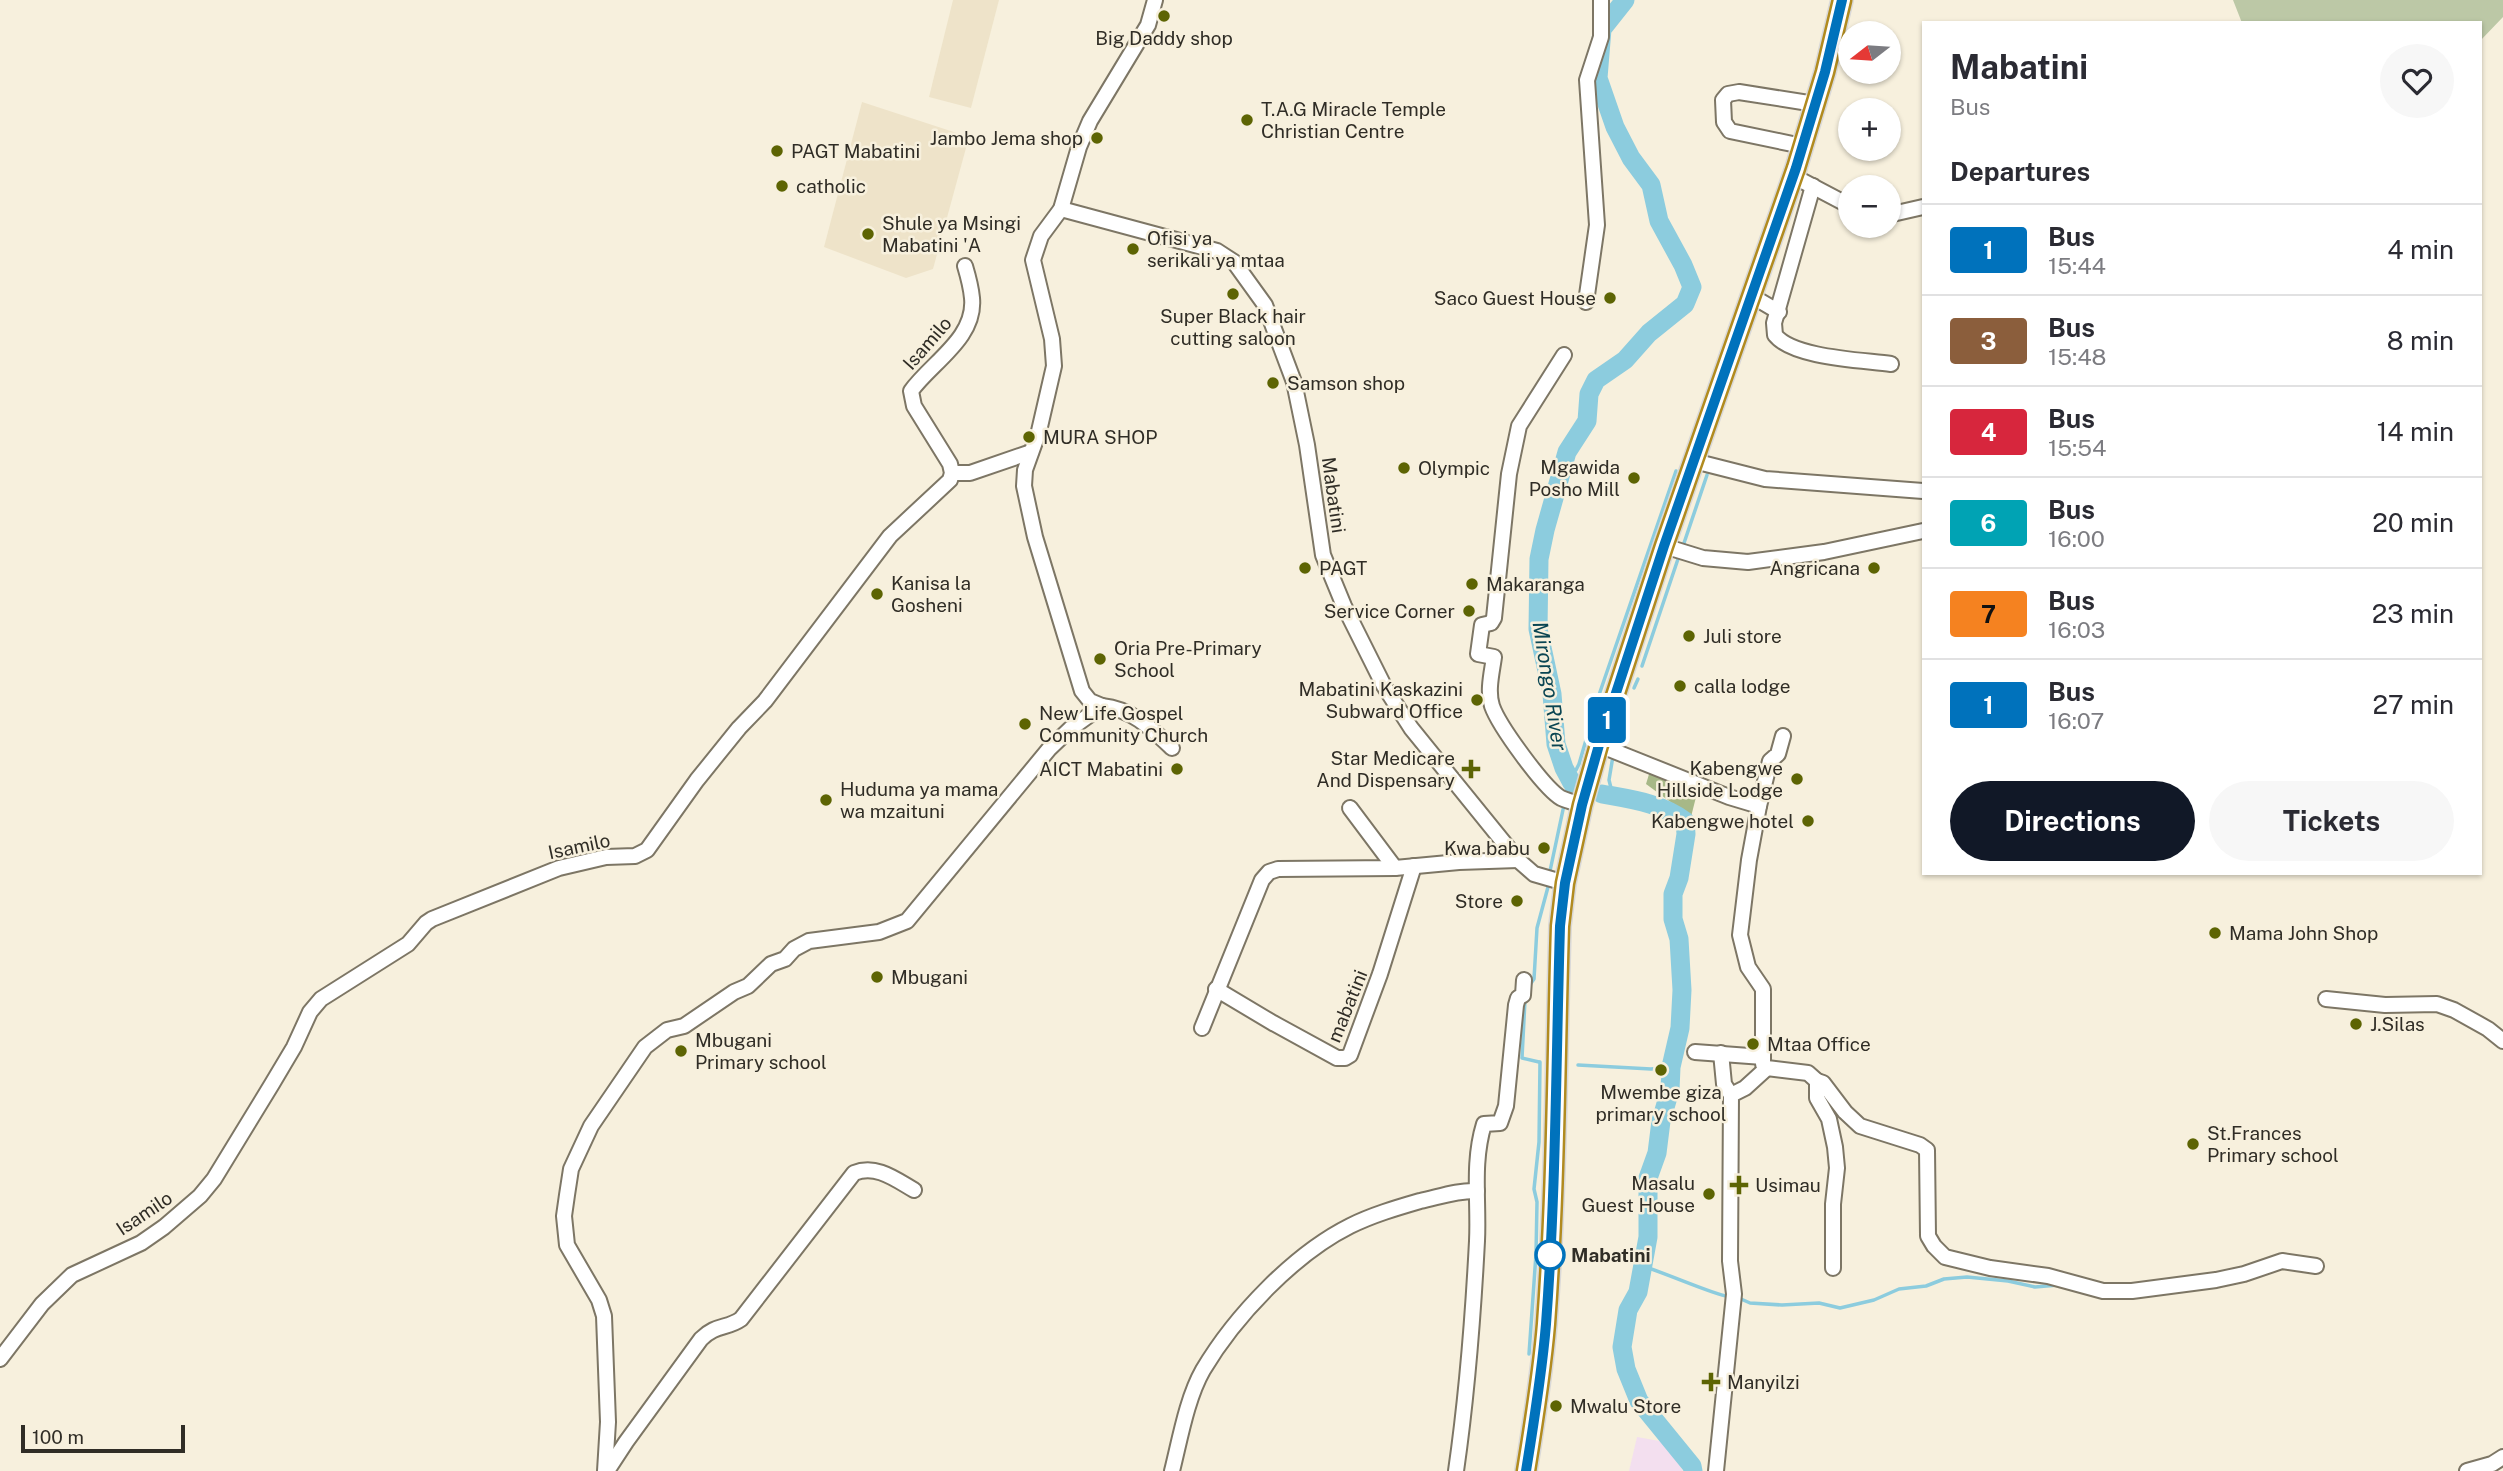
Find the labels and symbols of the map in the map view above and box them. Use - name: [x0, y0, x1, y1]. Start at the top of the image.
- marker: Big Daddy shop: [1156, 8, 1172, 24]
- north arrow: [1838, 21, 1900, 84]
- place label: Big Daddy shop: [1095, 27, 1233, 49]
- place label: T.A.G Miracle Temple Christian Centre: [1261, 98, 1446, 142]
- marker: T.A.G Miracle Temple Christian Centre: [1239, 112, 1255, 128]
- place label: Jambo Jema shop: [930, 127, 1083, 149]
- marker: Jambo Jema shop: [1089, 130, 1105, 146]
- place label: PAGT Mabatini: [791, 140, 920, 162]
- marker: PAGT Mabatini: [769, 143, 785, 159]
- place label: catholic: [796, 175, 866, 197]
- marker: catholic: [774, 178, 790, 194]
- place label: Shule ya Msingi Mabatini 'A: [882, 212, 1021, 256]
- marker: Shule ya Msingi Mabatini 'A: [860, 226, 876, 242]
- place label: Ofisi ya serikali ya mtaa: [1147, 227, 1285, 271]
- marker: Ofisi ya serikali ya mtaa: [1125, 241, 1141, 257]
- marker: Super Black hair cutting saloon: [1225, 286, 1241, 302]
- place label: Saco Guest House: [1434, 287, 1596, 309]
- marker: Saco Guest House: [1602, 290, 1618, 306]
- place label: Super Black hair cutting saloon: [1160, 305, 1306, 349]
- street label: Isamilo: [898, 312, 956, 374]
- place label: Samson shop: [1287, 372, 1405, 394]
- marker: Samson shop: [1265, 375, 1281, 391]
- place label: MURA SHOP: [1043, 426, 1157, 448]
- marker: MURA SHOP: [1021, 429, 1037, 445]
- street label: Mabatini: [1318, 456, 1350, 534]
- place label: Mgawida Posho Mill: [1529, 456, 1620, 500]
- place label: Olympic: [1418, 457, 1490, 479]
- marker: Olympic: [1396, 460, 1412, 476]
- marker: Mgawida Posho Mill: [1626, 470, 1642, 486]
- place label: PAGT: [1319, 557, 1367, 579]
- place label: Angricana: [1769, 557, 1860, 579]
- marker: PAGT: [1297, 560, 1313, 576]
- marker: Angricana: [1866, 560, 1882, 576]
- place label: Kanisa la Gosheni: [891, 572, 971, 616]
- place label: Makaranga: [1486, 573, 1585, 595]
- marker: Makaranga: [1464, 576, 1480, 592]
- marker: Kanisa la Gosheni: [869, 586, 885, 602]
- place label: Service Corner: [1324, 600, 1455, 622]
- marker: Service Corner: [1461, 603, 1477, 619]
- water label: Mirongo River: [1527, 620, 1573, 753]
- place label: Juli store: [1703, 625, 1782, 647]
- marker: Juli store: [1681, 628, 1697, 644]
- place label: Oria Pre-Primary School: [1114, 637, 1262, 681]
- marker: Oria Pre-Primary School: [1092, 651, 1108, 667]
- place label: calla lodge: [1694, 675, 1791, 697]
- place label: Mabatini Kaskazini Subward Office: [1299, 678, 1463, 722]
- marker: calla lodge: [1672, 678, 1688, 694]
- marker: Mabatini Kaskazini Subward Office: [1469, 692, 1485, 708]
- line badge: 1: [1584, 697, 1630, 743]
- place label: New Life Gospel Community Church: [1039, 702, 1208, 746]
- marker: New Life Gospel Community Church: [1017, 716, 1033, 732]
- place label: Star Medicare And Dispensary: [1316, 747, 1455, 791]
- place label: Kabengwe Hillside Lodge: [1657, 757, 1783, 801]
- place label: AICT Mabatini: [1039, 758, 1163, 780]
- marker: Star Medicare And Dispensary: [1461, 759, 1481, 779]
- marker: AICT Mabatini: [1169, 761, 1185, 777]
- marker: Kabengwe Hillside Lodge: [1789, 771, 1805, 787]
- place label: Huduma ya mama wa mzaituni: [840, 778, 998, 822]
- marker: Huduma ya mama wa mzaituni: [818, 792, 834, 808]
- place label: Kabengwe hotel: [1651, 810, 1794, 832]
- marker: Kabengwe hotel: [1800, 813, 1816, 829]
- street label: Isamilo: [546, 829, 612, 863]
- place label: Kwa babu: [1444, 837, 1530, 859]
- marker: Kwa babu: [1536, 840, 1552, 856]
- place label: Store: [1455, 890, 1503, 912]
- marker: Store: [1509, 893, 1525, 909]
- place label: Mama John Shop: [2229, 922, 2378, 944]
- marker: Mama John Shop: [2207, 925, 2223, 941]
- place label: Mbugani: [891, 966, 968, 988]
- street label: mabatini: [1323, 967, 1371, 1045]
- marker: Mbugani: [869, 969, 885, 985]
- place label: J.Silas: [2370, 1013, 2425, 1035]
- marker: J.Silas: [2348, 1016, 2364, 1032]
- place label: Mbugani Primary school: [695, 1029, 827, 1073]
- place label: Mtaa Office: [1767, 1033, 1871, 1055]
- marker: Mtaa Office: [1745, 1036, 1761, 1052]
- marker: Mbugani Primary school: [673, 1043, 689, 1059]
- marker: Mwembe giza primary school: [1653, 1062, 1669, 1078]
- place label: Mwembe giza primary school: [1596, 1081, 1726, 1125]
- place label: St.Frances Primary school: [2207, 1122, 2339, 1166]
- marker: St.Frances Primary school: [2185, 1136, 2201, 1152]
- place label: Masalu Guest House: [1581, 1172, 1695, 1216]
- place label: Usimau: [1755, 1174, 1821, 1196]
- marker: Usimau: [1729, 1175, 1749, 1195]
- street label: Isamilo: [112, 1186, 176, 1240]
- marker: Masalu Guest House: [1701, 1186, 1717, 1202]
- marker: Mabatini: [1535, 1240, 1565, 1270]
- place label: Mabatini: [1571, 1244, 1650, 1266]
- place label: Manyilzi: [1727, 1371, 1800, 1393]
- marker: Manyilzi: [1701, 1372, 1721, 1392]
- place label: Mwalu Store: [1570, 1395, 1681, 1417]
- marker: Mwalu Store: [1548, 1398, 1564, 1414]
- scale bar: [21, 1422, 186, 1454]

